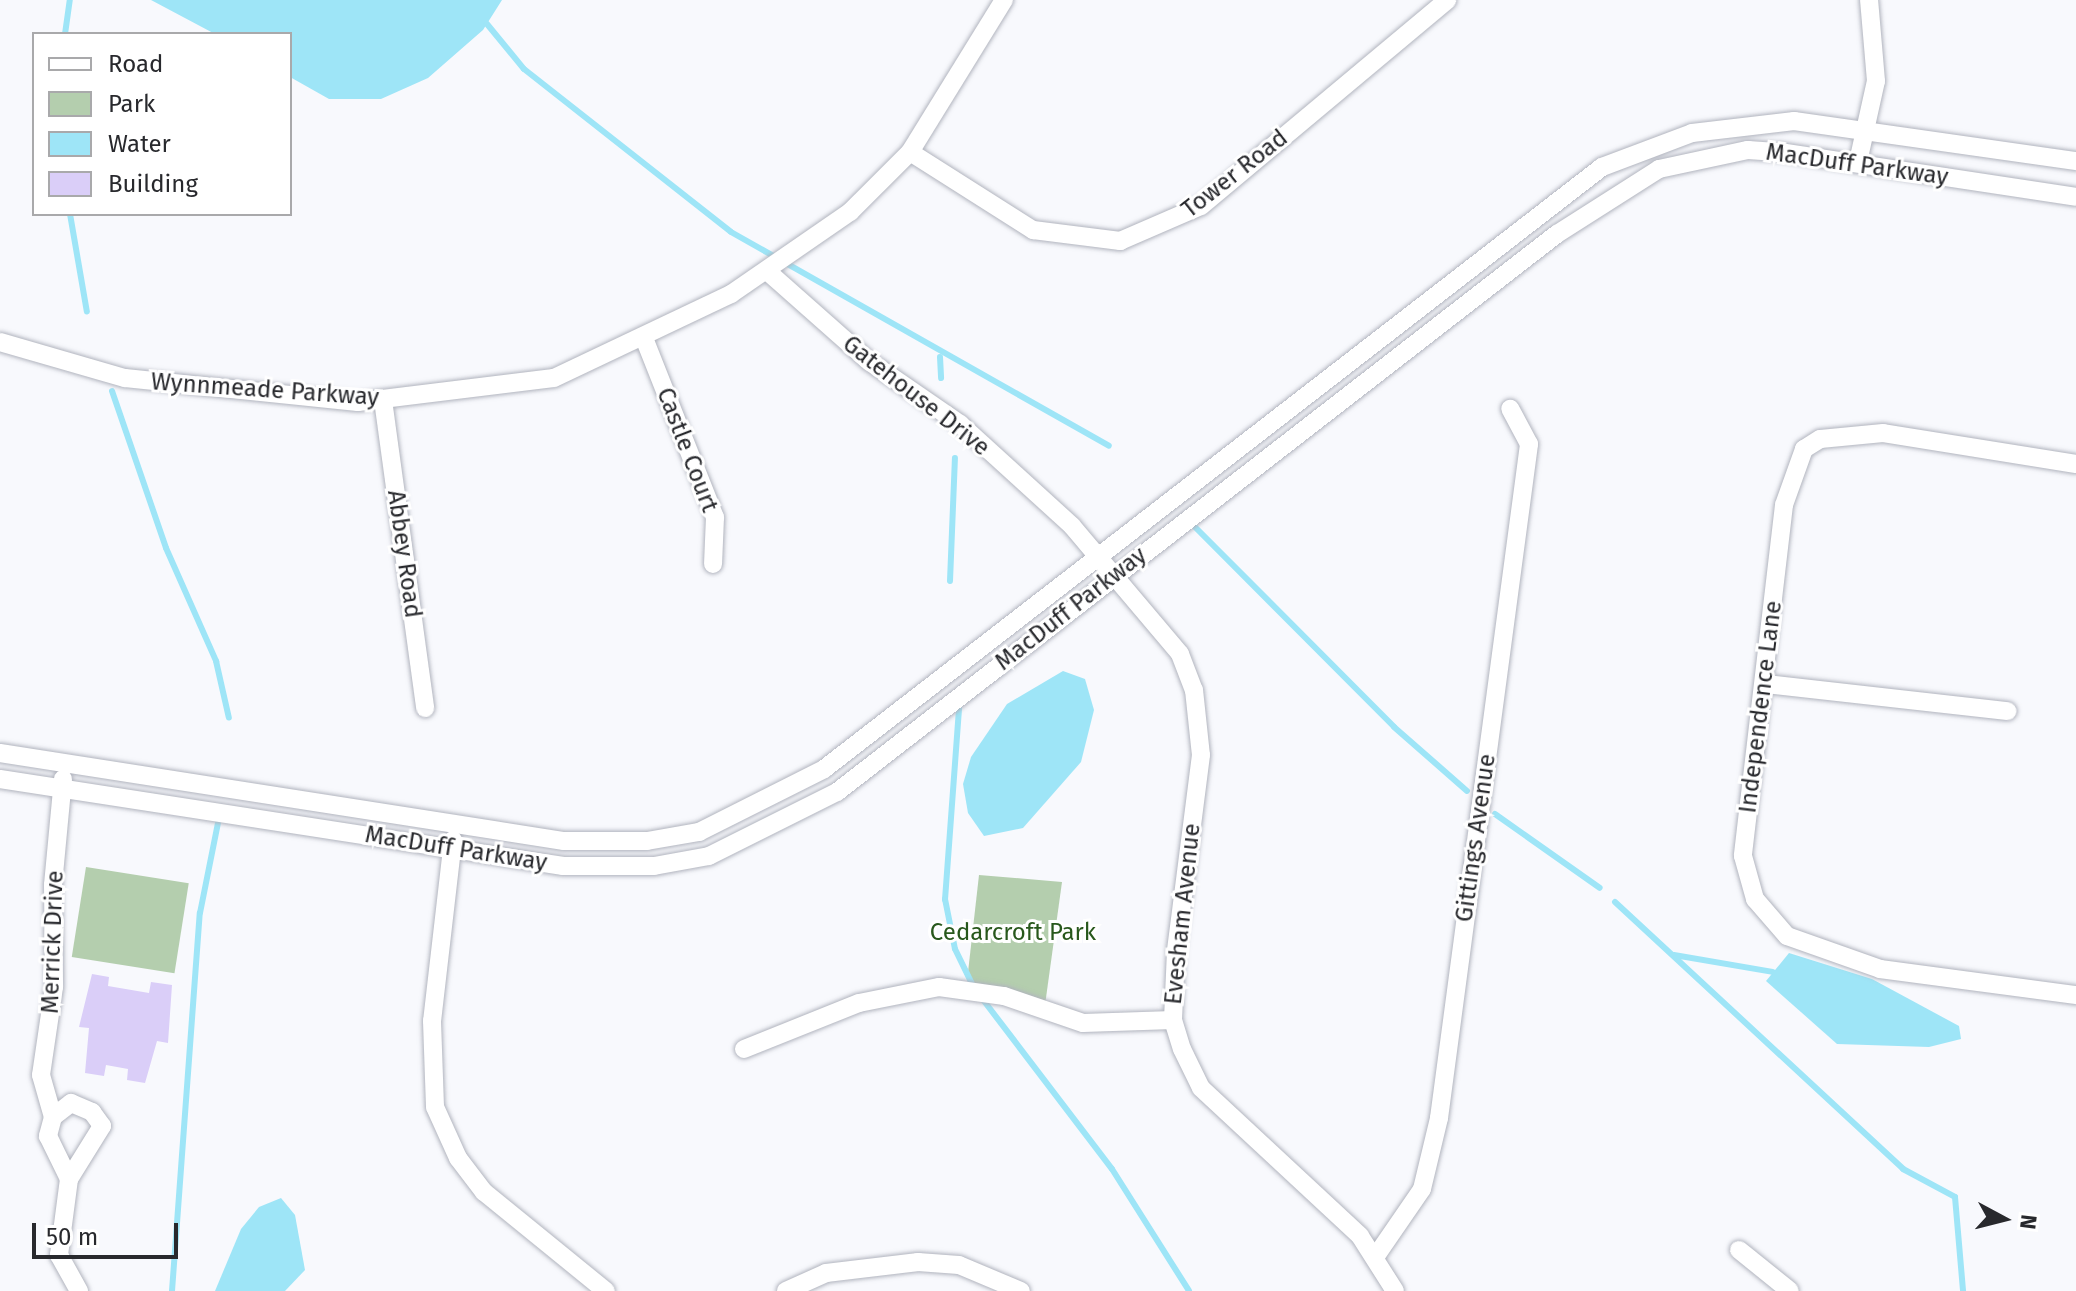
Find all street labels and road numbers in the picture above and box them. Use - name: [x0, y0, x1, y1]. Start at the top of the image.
- street label: Tower Road: [1176, 124, 1294, 224]
- street label: MacDuff Parkway: [1764, 138, 1950, 192]
- street label: Gatehouse Drive: [837, 330, 995, 462]
- street label: Wynnmeade Parkway: [150, 368, 380, 412]
- street label: Castle Court: [650, 384, 724, 516]
- street label: Abbey Road: [381, 488, 427, 620]
- street label: MacDuff Parkway: [990, 541, 1152, 677]
- street label: Independence Lane: [1734, 599, 1788, 815]
- street label: Gittings Avenue: [1450, 752, 1502, 924]
- street label: MacDuff Parkway: [363, 820, 549, 878]
- street label: Evesham Avenue: [1159, 822, 1207, 1006]
- street label: Merrick Drive: [36, 870, 70, 1014]

